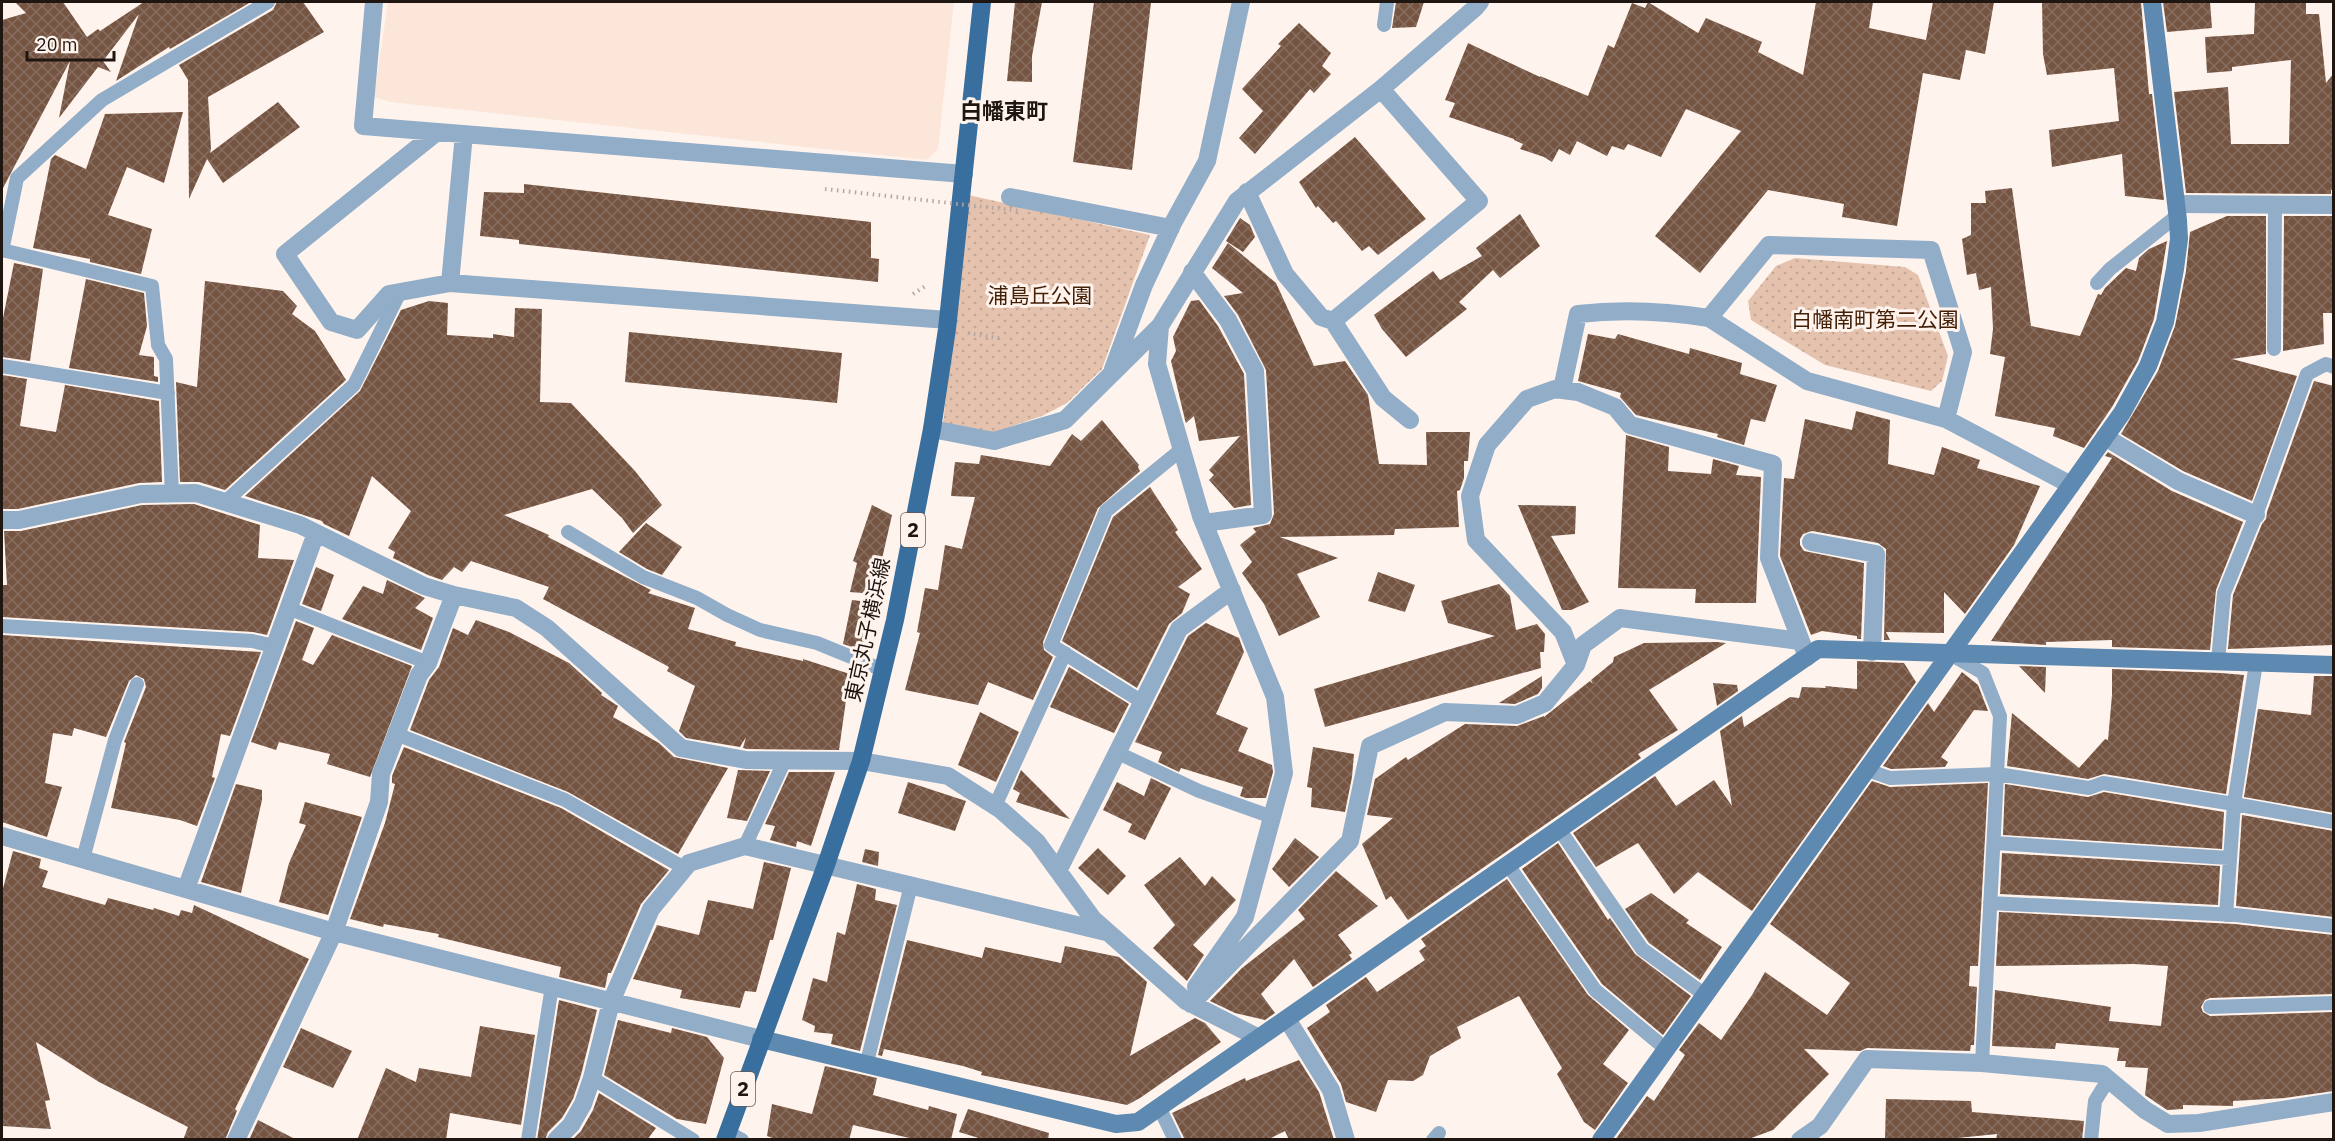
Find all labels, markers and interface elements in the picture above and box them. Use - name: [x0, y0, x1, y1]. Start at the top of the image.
- scale bar: [27, 24, 114, 62]
- text: 20 m: [36, 33, 78, 56]
- district label: 白幡東町: [960, 96, 1048, 125]
- park label: 浦島丘公園: [988, 281, 1093, 309]
- park label: 白幡南町第二公園: [1791, 305, 1959, 333]
- road number: 2: [901, 513, 925, 547]
- street label: 東京丸子横浜線: [838, 555, 896, 705]
- road number: 2: [731, 1072, 755, 1106]

